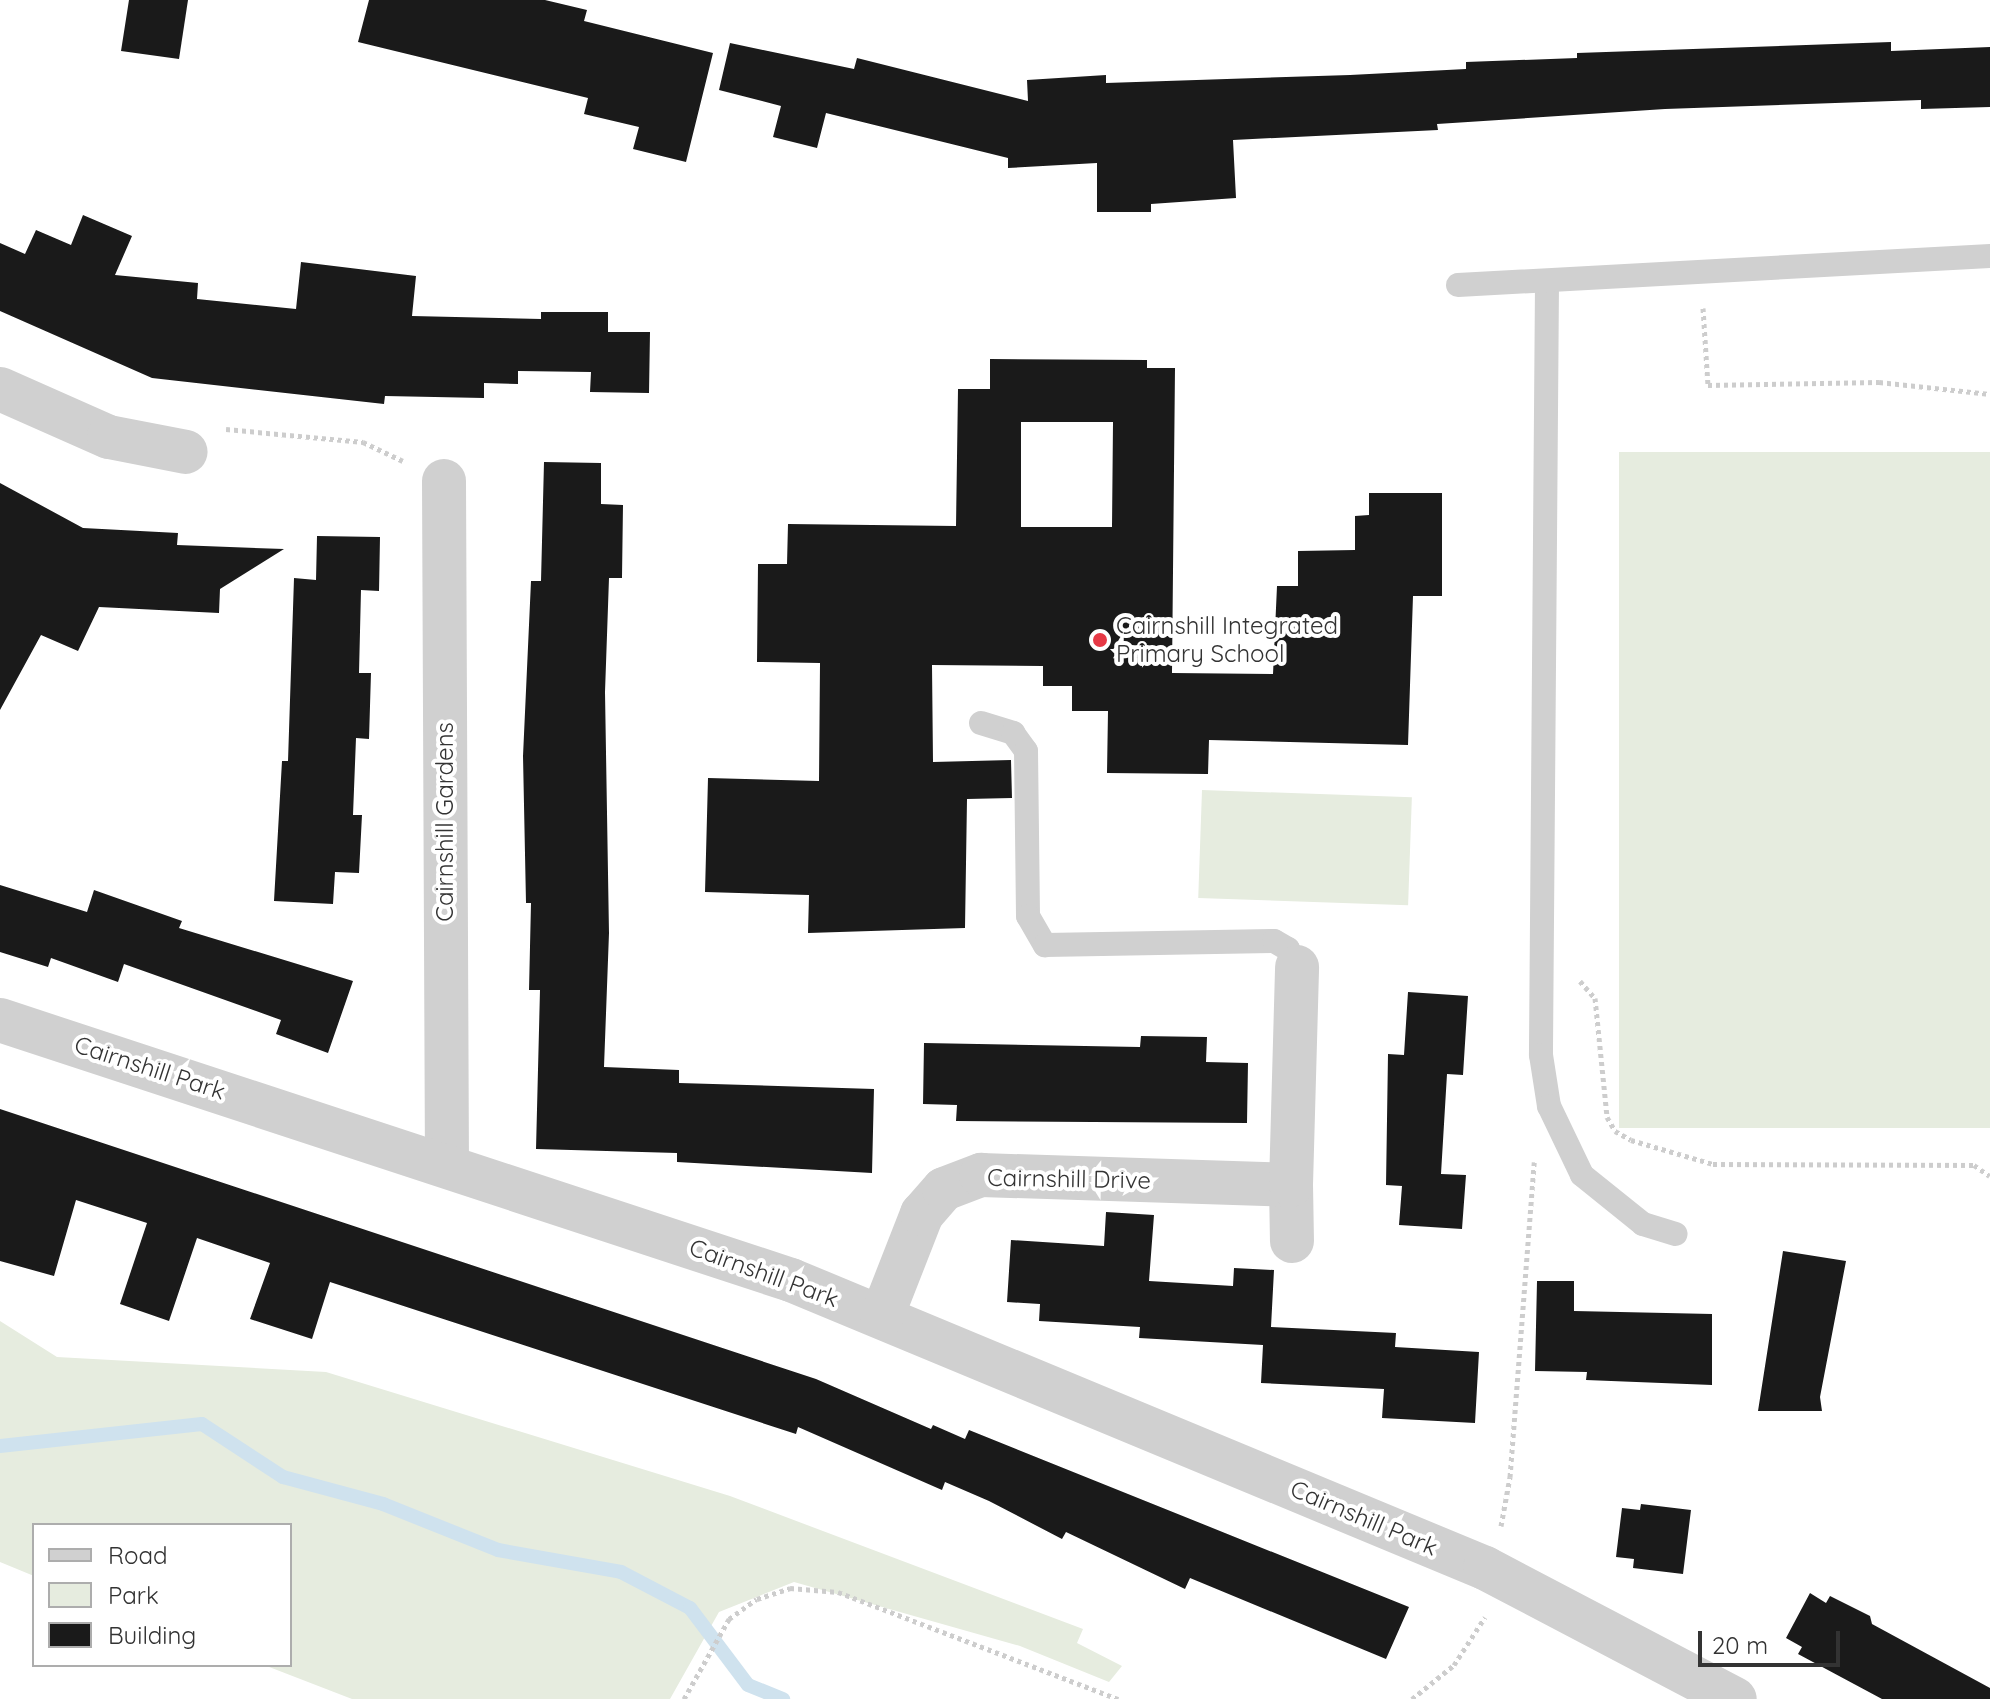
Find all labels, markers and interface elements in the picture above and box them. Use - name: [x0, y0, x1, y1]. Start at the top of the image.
- place label: Cairnshill Integrated Primary School: [1116, 612, 1338, 668]
- marker: Cairnshill Integrated Primary School: [1091, 631, 1109, 649]
- street label: Cairnshill Gardens: [431, 722, 459, 922]
- street label: Cairnshill Park: [71, 1030, 229, 1106]
- street label: Cairnshill Drive: [987, 1163, 1151, 1195]
- street label: Cairnshill Park: [685, 1233, 843, 1313]
- street label: Cairnshill Park: [1286, 1474, 1442, 1562]
- legend: [32, 1523, 292, 1667]
- text: Road: [108, 1540, 168, 1570]
- text: Park: [108, 1580, 159, 1610]
- scale bar: [1702, 1615, 1844, 1665]
- text: Building: [108, 1620, 196, 1650]
- text: 20 m: [1712, 1630, 1768, 1660]

